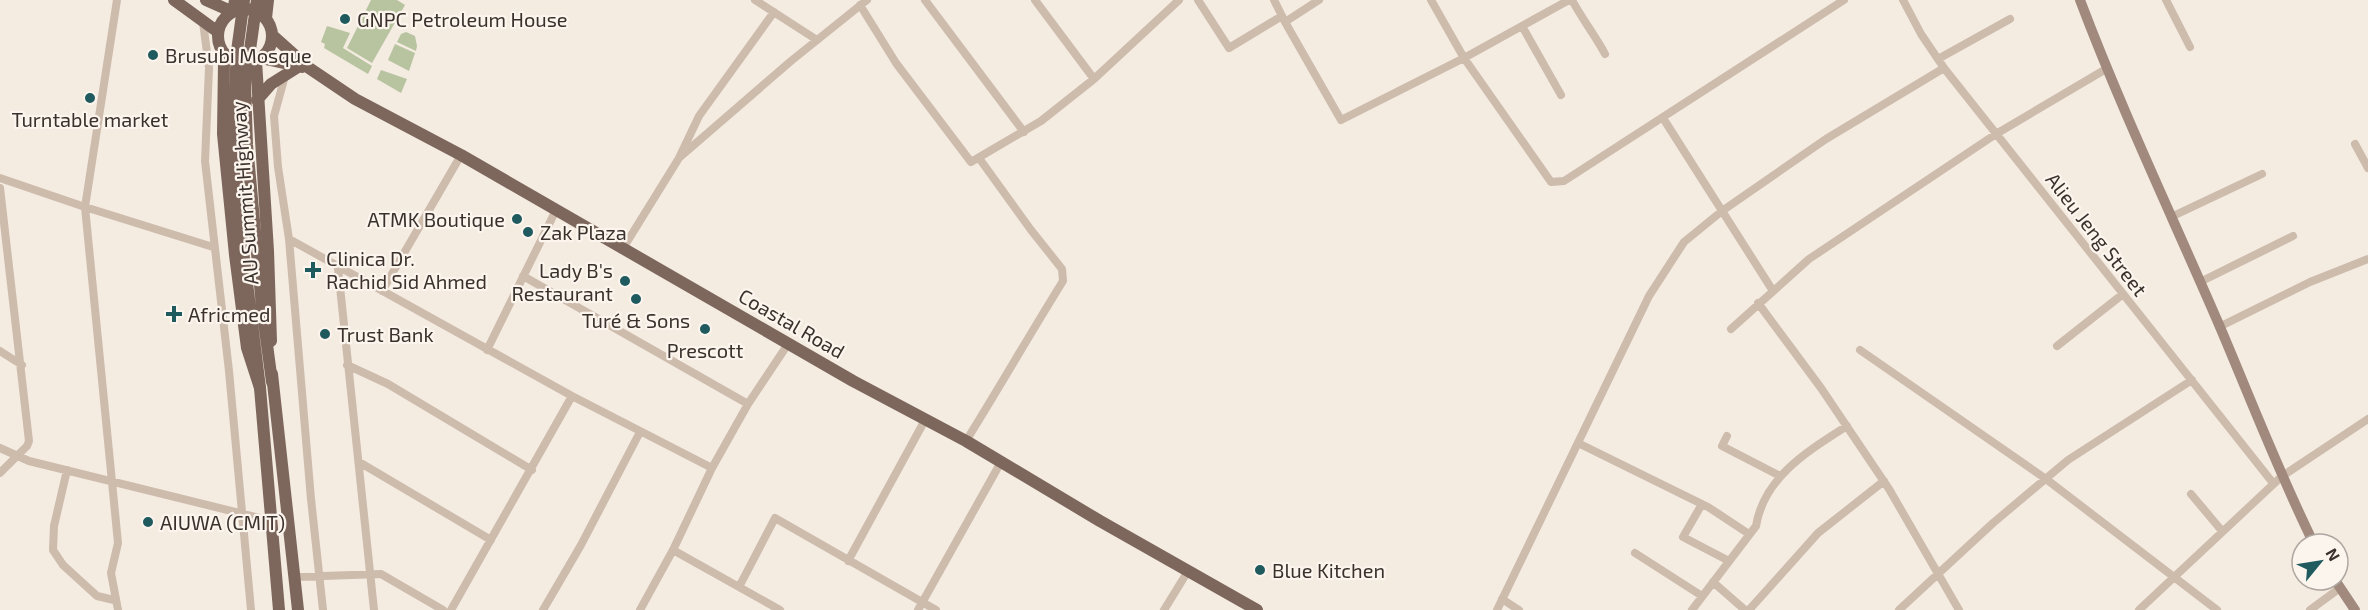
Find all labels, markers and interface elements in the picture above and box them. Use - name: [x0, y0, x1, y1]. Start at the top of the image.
- place label: GNPC Petroleum House: [357, 7, 568, 31]
- marker: GNPC Petroleum House: [338, 12, 352, 26]
- place label: Brusubi Mosque: [165, 43, 312, 67]
- marker: Brusubi Mosque: [146, 48, 160, 62]
- marker: Turntable market: [83, 91, 97, 105]
- street label: AU Summit Highway: [226, 100, 262, 286]
- place label: Turntable market: [12, 107, 169, 131]
- street label: Alieu Jeng Street: [2041, 168, 2153, 301]
- place label: ATMK Boutique: [367, 207, 505, 231]
- marker: ATMK Boutique: [510, 212, 524, 226]
- place label: Zak Plaza: [540, 220, 627, 244]
- marker: Zak Plaza: [521, 225, 535, 239]
- place label: Clinica Dr. Rachid Sid Ahmed: [326, 246, 487, 293]
- place label: Lady B's Restaurant: [512, 258, 613, 305]
- marker: Clinica Dr. Rachid Sid Ahmed: [304, 261, 322, 279]
- marker: Lady B's Restaurant: [618, 274, 632, 288]
- street label: Coastal Road: [735, 283, 849, 363]
- marker: Turé & Sons: [629, 292, 643, 306]
- place label: Africmed: [188, 302, 270, 326]
- marker: Africmed: [165, 305, 183, 323]
- place label: Turé & Sons: [582, 308, 690, 332]
- place label: Trust Bank: [337, 322, 434, 346]
- marker: Prescott: [698, 322, 712, 336]
- marker: Trust Bank: [318, 327, 332, 341]
- place label: Prescott: [667, 338, 744, 362]
- place label: AIUWA (CMIT): [160, 510, 285, 534]
- marker: AIUWA (CMIT): [141, 515, 155, 529]
- north arrow: [2290, 532, 2350, 592]
- text: N: [2322, 544, 2345, 564]
- place label: Blue Kitchen: [1272, 558, 1385, 582]
- marker: Blue Kitchen: [1253, 563, 1267, 577]

